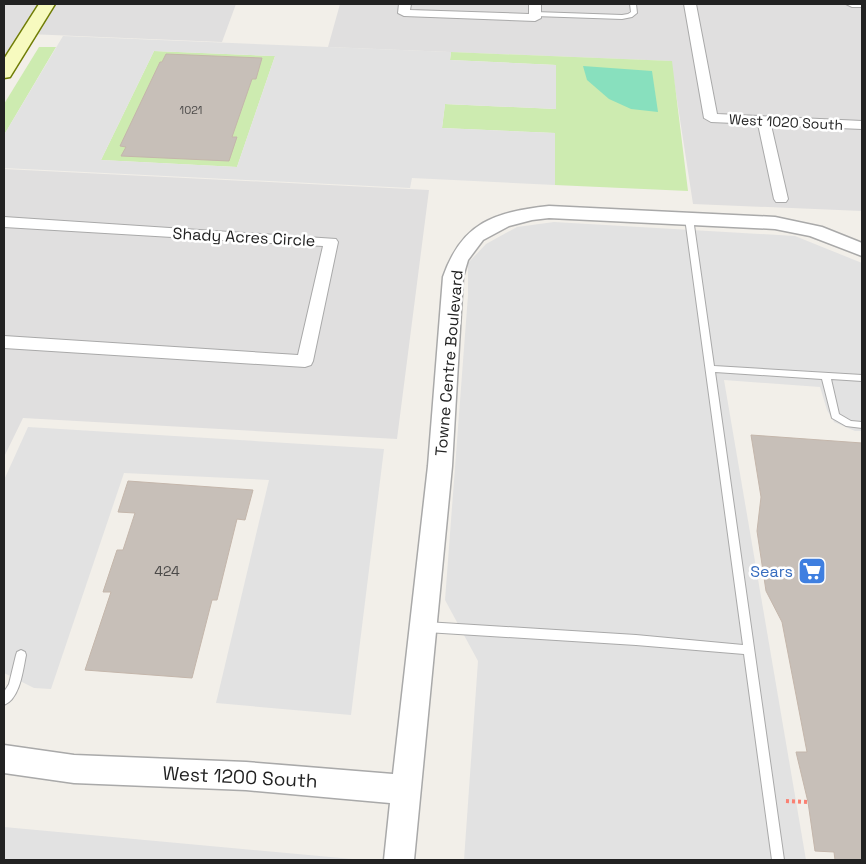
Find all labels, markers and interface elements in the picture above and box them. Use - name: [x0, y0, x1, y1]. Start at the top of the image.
- house number: 1021: [180, 103, 202, 117]
- street label: West 1020 South: [728, 110, 844, 134]
- street label: Shady Acres Circle: [172, 223, 316, 251]
- street label: Towne Centre Boulevard: [430, 269, 468, 457]
- supermarket icon: Sears: [797, 556, 827, 586]
- place label: Sears: [750, 561, 793, 582]
- house number: 424: [154, 562, 180, 580]
- street label: West 1200 South: [162, 760, 318, 794]

